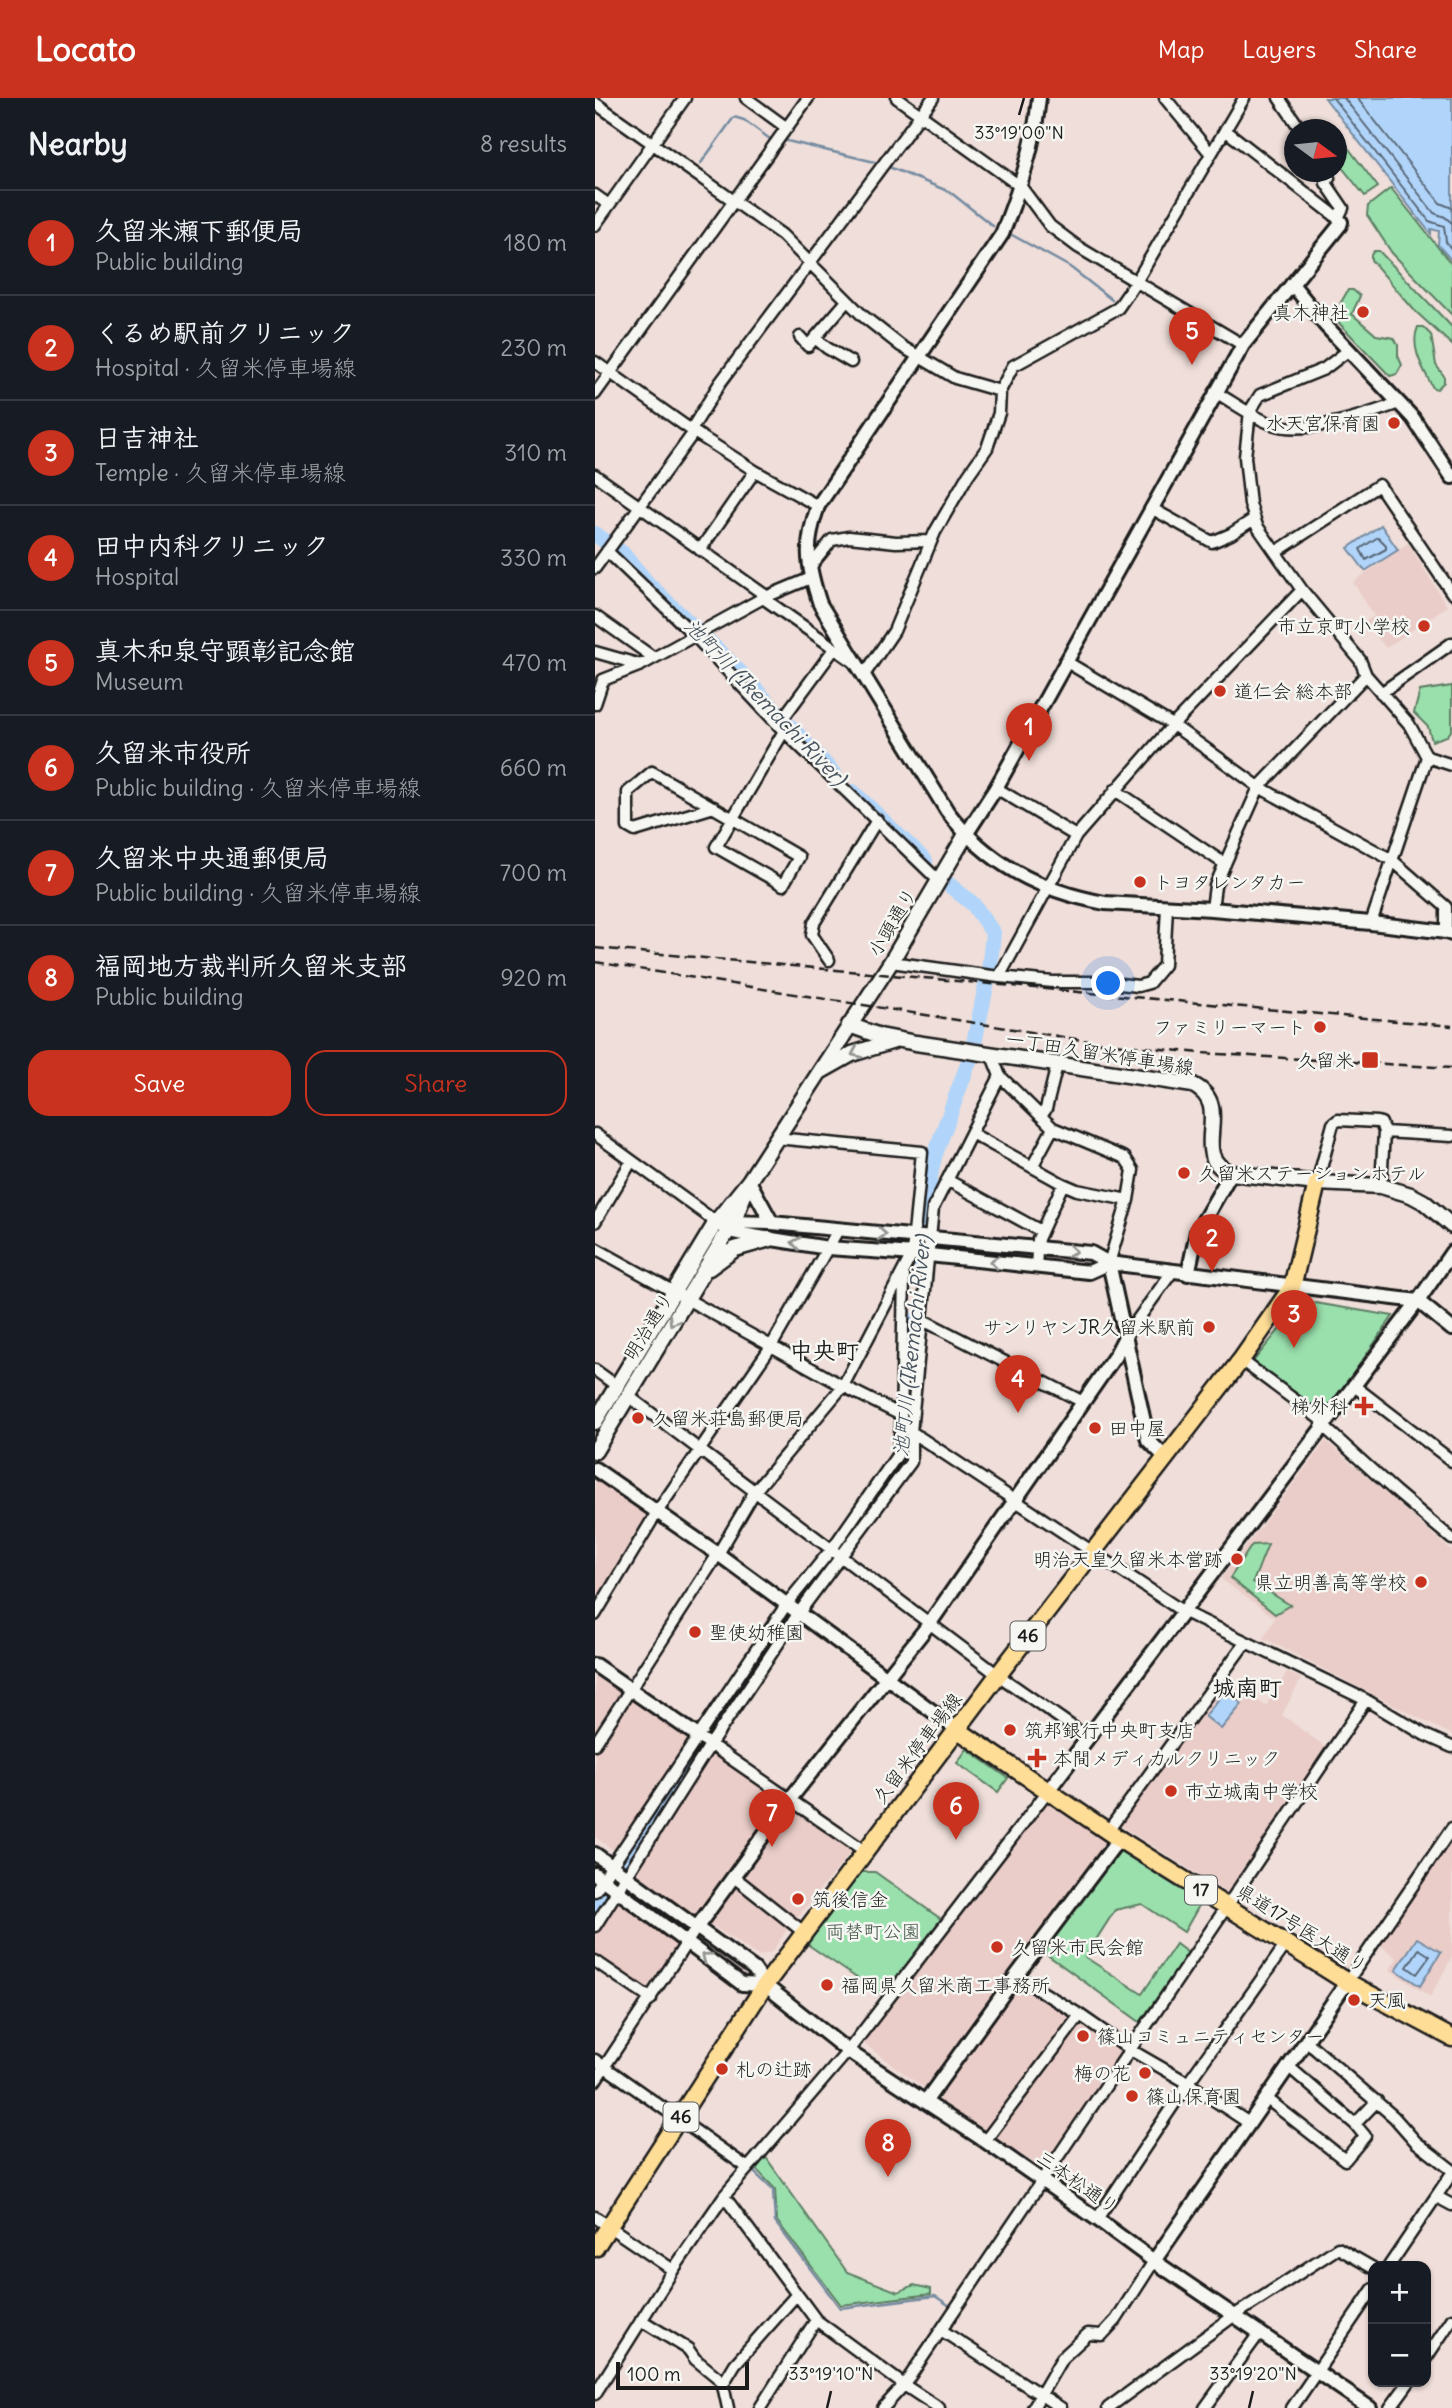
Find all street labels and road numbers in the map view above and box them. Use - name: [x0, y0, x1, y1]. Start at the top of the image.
- street label: 小頭通り: [862, 883, 922, 961]
- street label: 一丁田久留米停車場線: [1004, 1026, 1196, 1080]
- street label: 明治通り: [618, 1287, 678, 1365]
- road number: 46: [1011, 1622, 1045, 1651]
- street label: 久留米停車場線: [867, 1688, 967, 1808]
- road number: 17: [1185, 1876, 1217, 1904]
- street label: 県道17号医大通り: [1232, 1878, 1372, 1978]
- road number: 46: [663, 2103, 699, 2132]
- street label: 三本松通り: [1032, 2145, 1124, 2219]

